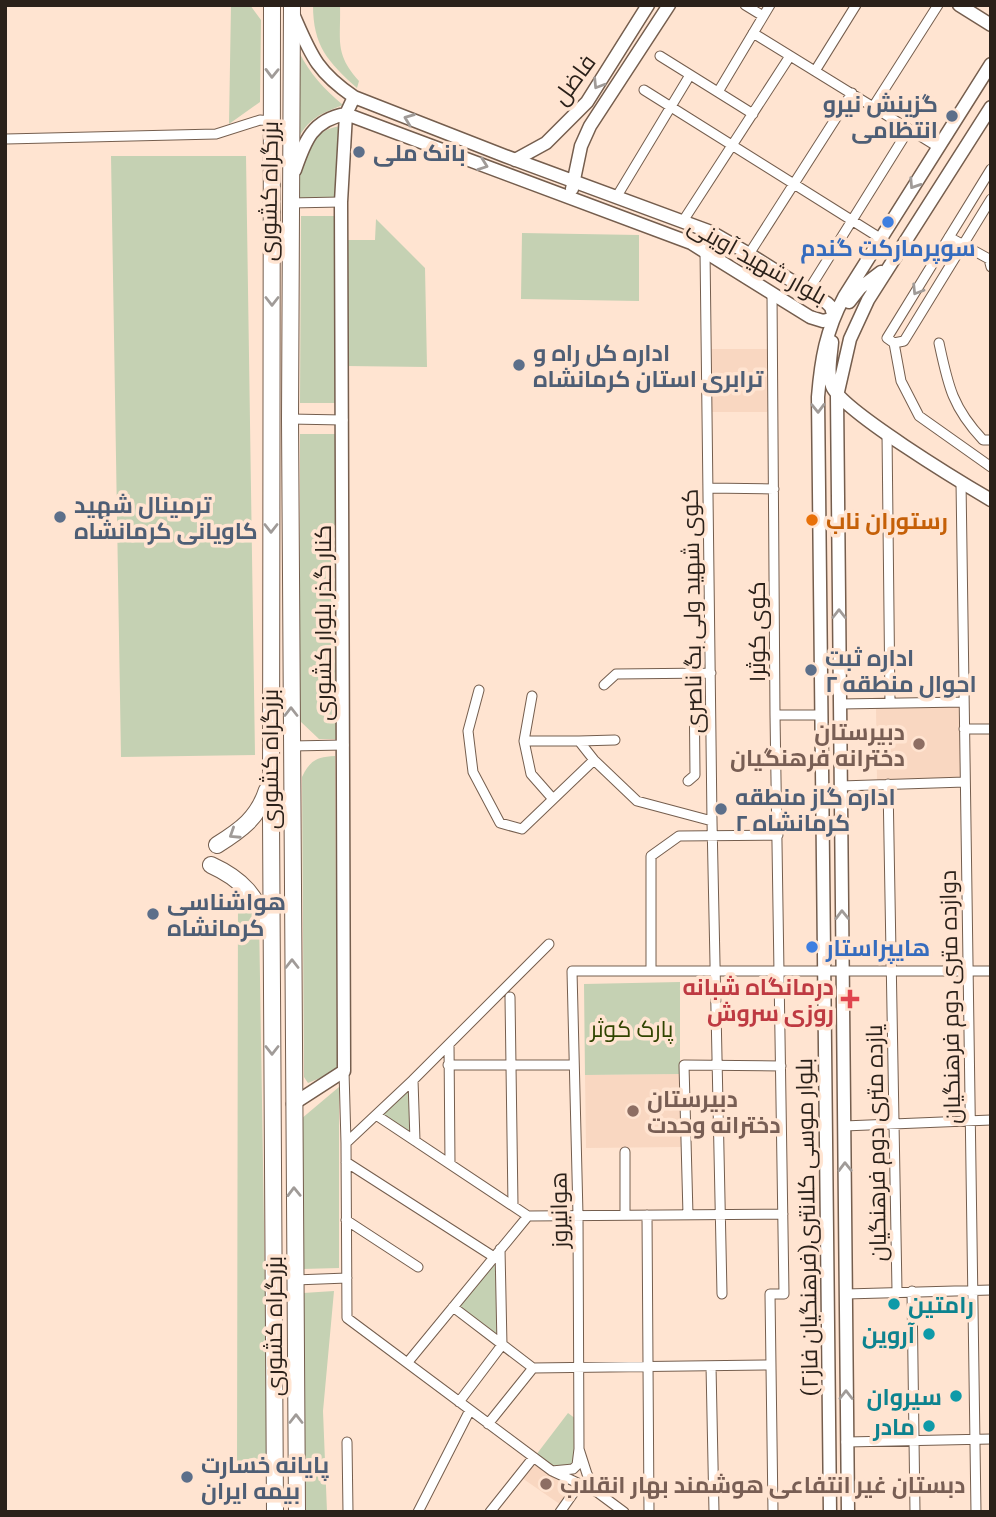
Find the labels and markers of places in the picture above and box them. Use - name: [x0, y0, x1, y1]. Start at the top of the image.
- place label: گزینش نیرو انتظامی: [823, 89, 938, 144]
- marker: گزینش نیرو انتظامی: [944, 108, 960, 124]
- place label: بانک ملی: [373, 138, 466, 167]
- marker: بانک ملی: [351, 144, 367, 160]
- marker: سوپرمارکت گندم: [880, 214, 896, 230]
- place label: سوپرمارکت گندم: [800, 233, 976, 264]
- place label: اداره کل راه و ترابری استان کرمانشاه: [533, 338, 764, 393]
- marker: اداره کل راه و ترابری استان کرمانشاه: [511, 357, 527, 373]
- place label: ترمینال شهید کاویانی کرمانشاه: [74, 490, 258, 545]
- place label: رستوران ناب: [826, 506, 948, 535]
- marker: ترمینال شهید کاویانی کرمانشاه: [52, 509, 68, 525]
- marker: رستوران ناب: [804, 512, 820, 528]
- place label: اداره ثبت احوال منطقه ۲: [825, 643, 977, 698]
- marker: اداره ثبت احوال منطقه ۲: [803, 662, 819, 678]
- place label: دبیرستان دخترانه فرهنگیان: [730, 717, 905, 772]
- marker: دبیرستان دخترانه فرهنگیان: [911, 736, 927, 752]
- place label: اداره گاز منطقه ۲ کرمانشاه: [735, 782, 896, 837]
- marker: اداره گاز منطقه ۲ کرمانشاه: [713, 801, 729, 817]
- place label: هواشناسی کرمانشاه: [167, 887, 286, 942]
- marker: هواشناسی کرمانشاه: [145, 906, 161, 922]
- place label: هایپراستار: [825, 933, 930, 964]
- marker: هایپراستار: [804, 939, 820, 955]
- place label: درمانگاه شبانه روزی سروش: [682, 972, 834, 1027]
- marker: درمانگاه شبانه روزی سروش: [840, 989, 860, 1009]
- place label: دبیرستان دخترانه وحدت: [647, 1084, 781, 1139]
- marker: دبیرستان دخترانه وحدت: [625, 1103, 641, 1119]
- place label: رامتین: [908, 1290, 974, 1319]
- marker: رامتین: [886, 1296, 902, 1312]
- place label: آروین: [862, 1320, 916, 1349]
- marker: آروین: [921, 1326, 937, 1342]
- place label: سیروان: [867, 1382, 942, 1411]
- marker: سیروان: [948, 1388, 964, 1404]
- place label: مادر: [872, 1412, 915, 1441]
- marker: مادر: [921, 1418, 937, 1434]
- place label: پایانه خسارت بیمه ایران: [201, 1450, 329, 1505]
- marker: پایانه خسارت بیمه ایران: [179, 1469, 195, 1485]
- place label: دبستان غیر انتفاعی هوشمند بهار انقلاب: [560, 1470, 966, 1499]
- marker: دبستان غیر انتفاعی هوشمند بهار انقلاب: [538, 1476, 554, 1492]

